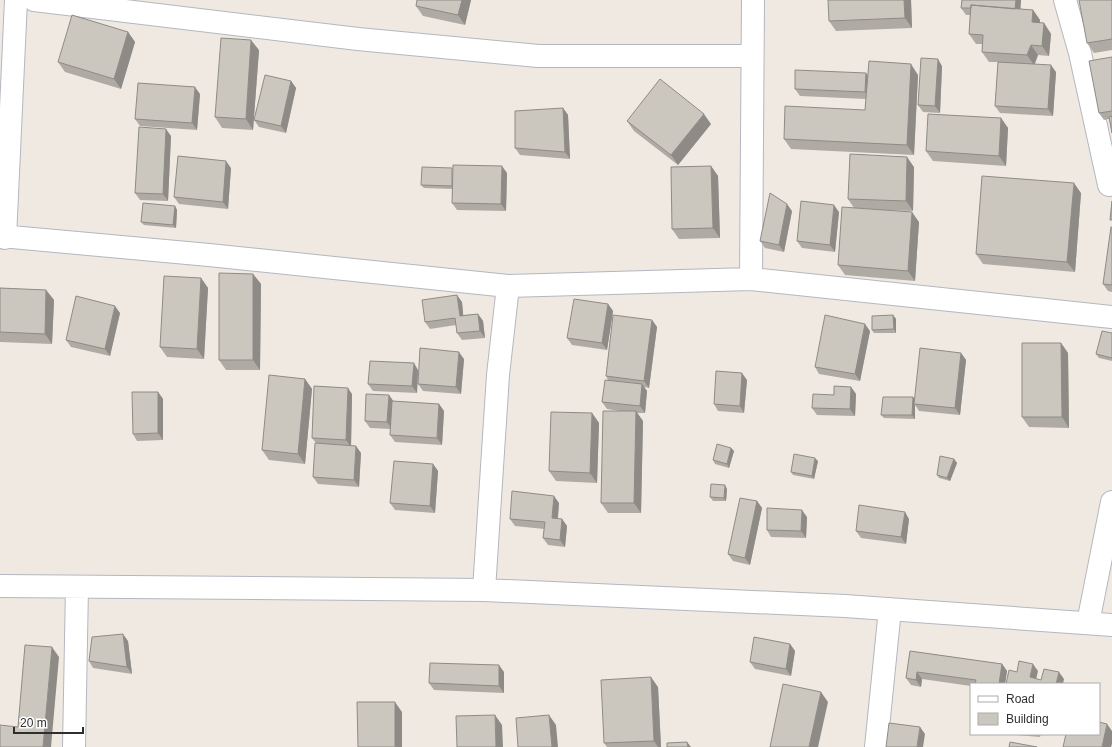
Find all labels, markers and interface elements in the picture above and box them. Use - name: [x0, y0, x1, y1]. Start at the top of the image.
- legend: [970, 683, 1100, 735]
- text: Road: [1006, 692, 1035, 706]
- scale bar: [14, 709, 83, 735]
- text: Building: [1006, 712, 1049, 726]
- text: 20 m: [20, 716, 47, 730]

